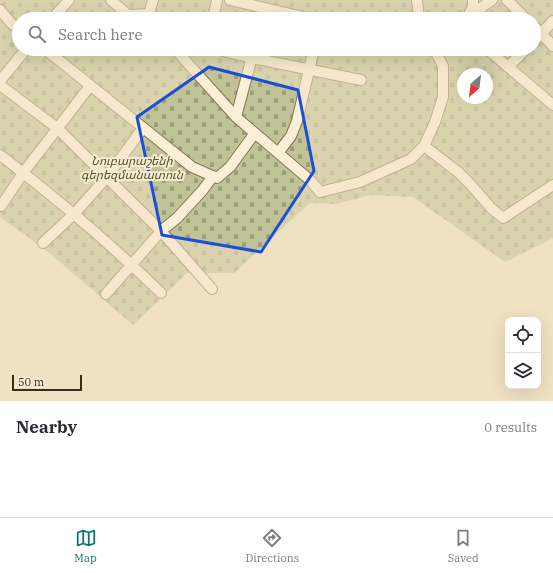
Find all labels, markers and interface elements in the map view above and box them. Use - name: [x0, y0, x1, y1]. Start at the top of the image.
- search box: [12, 12, 541, 56]
- icon: search: [26, 23, 48, 45]
- text: Search here: [58, 25, 143, 44]
- north arrow: [457, 68, 493, 104]
- park label: Նուբարաշենի գերեզմանատուն: [81, 153, 184, 182]
- map controls: [505, 317, 541, 389]
- button: locate: [505, 317, 541, 353]
- button: layers: [505, 353, 541, 389]
- scale bar: [12, 373, 82, 392]
- text: 50 m: [18, 375, 44, 389]
- text: Nearby: [16, 416, 77, 438]
- text: 0 results: [484, 419, 537, 436]
- tab: Map: [74, 527, 97, 565]
- tab: Directions: [245, 527, 299, 565]
- tab: Saved: [448, 527, 479, 565]

